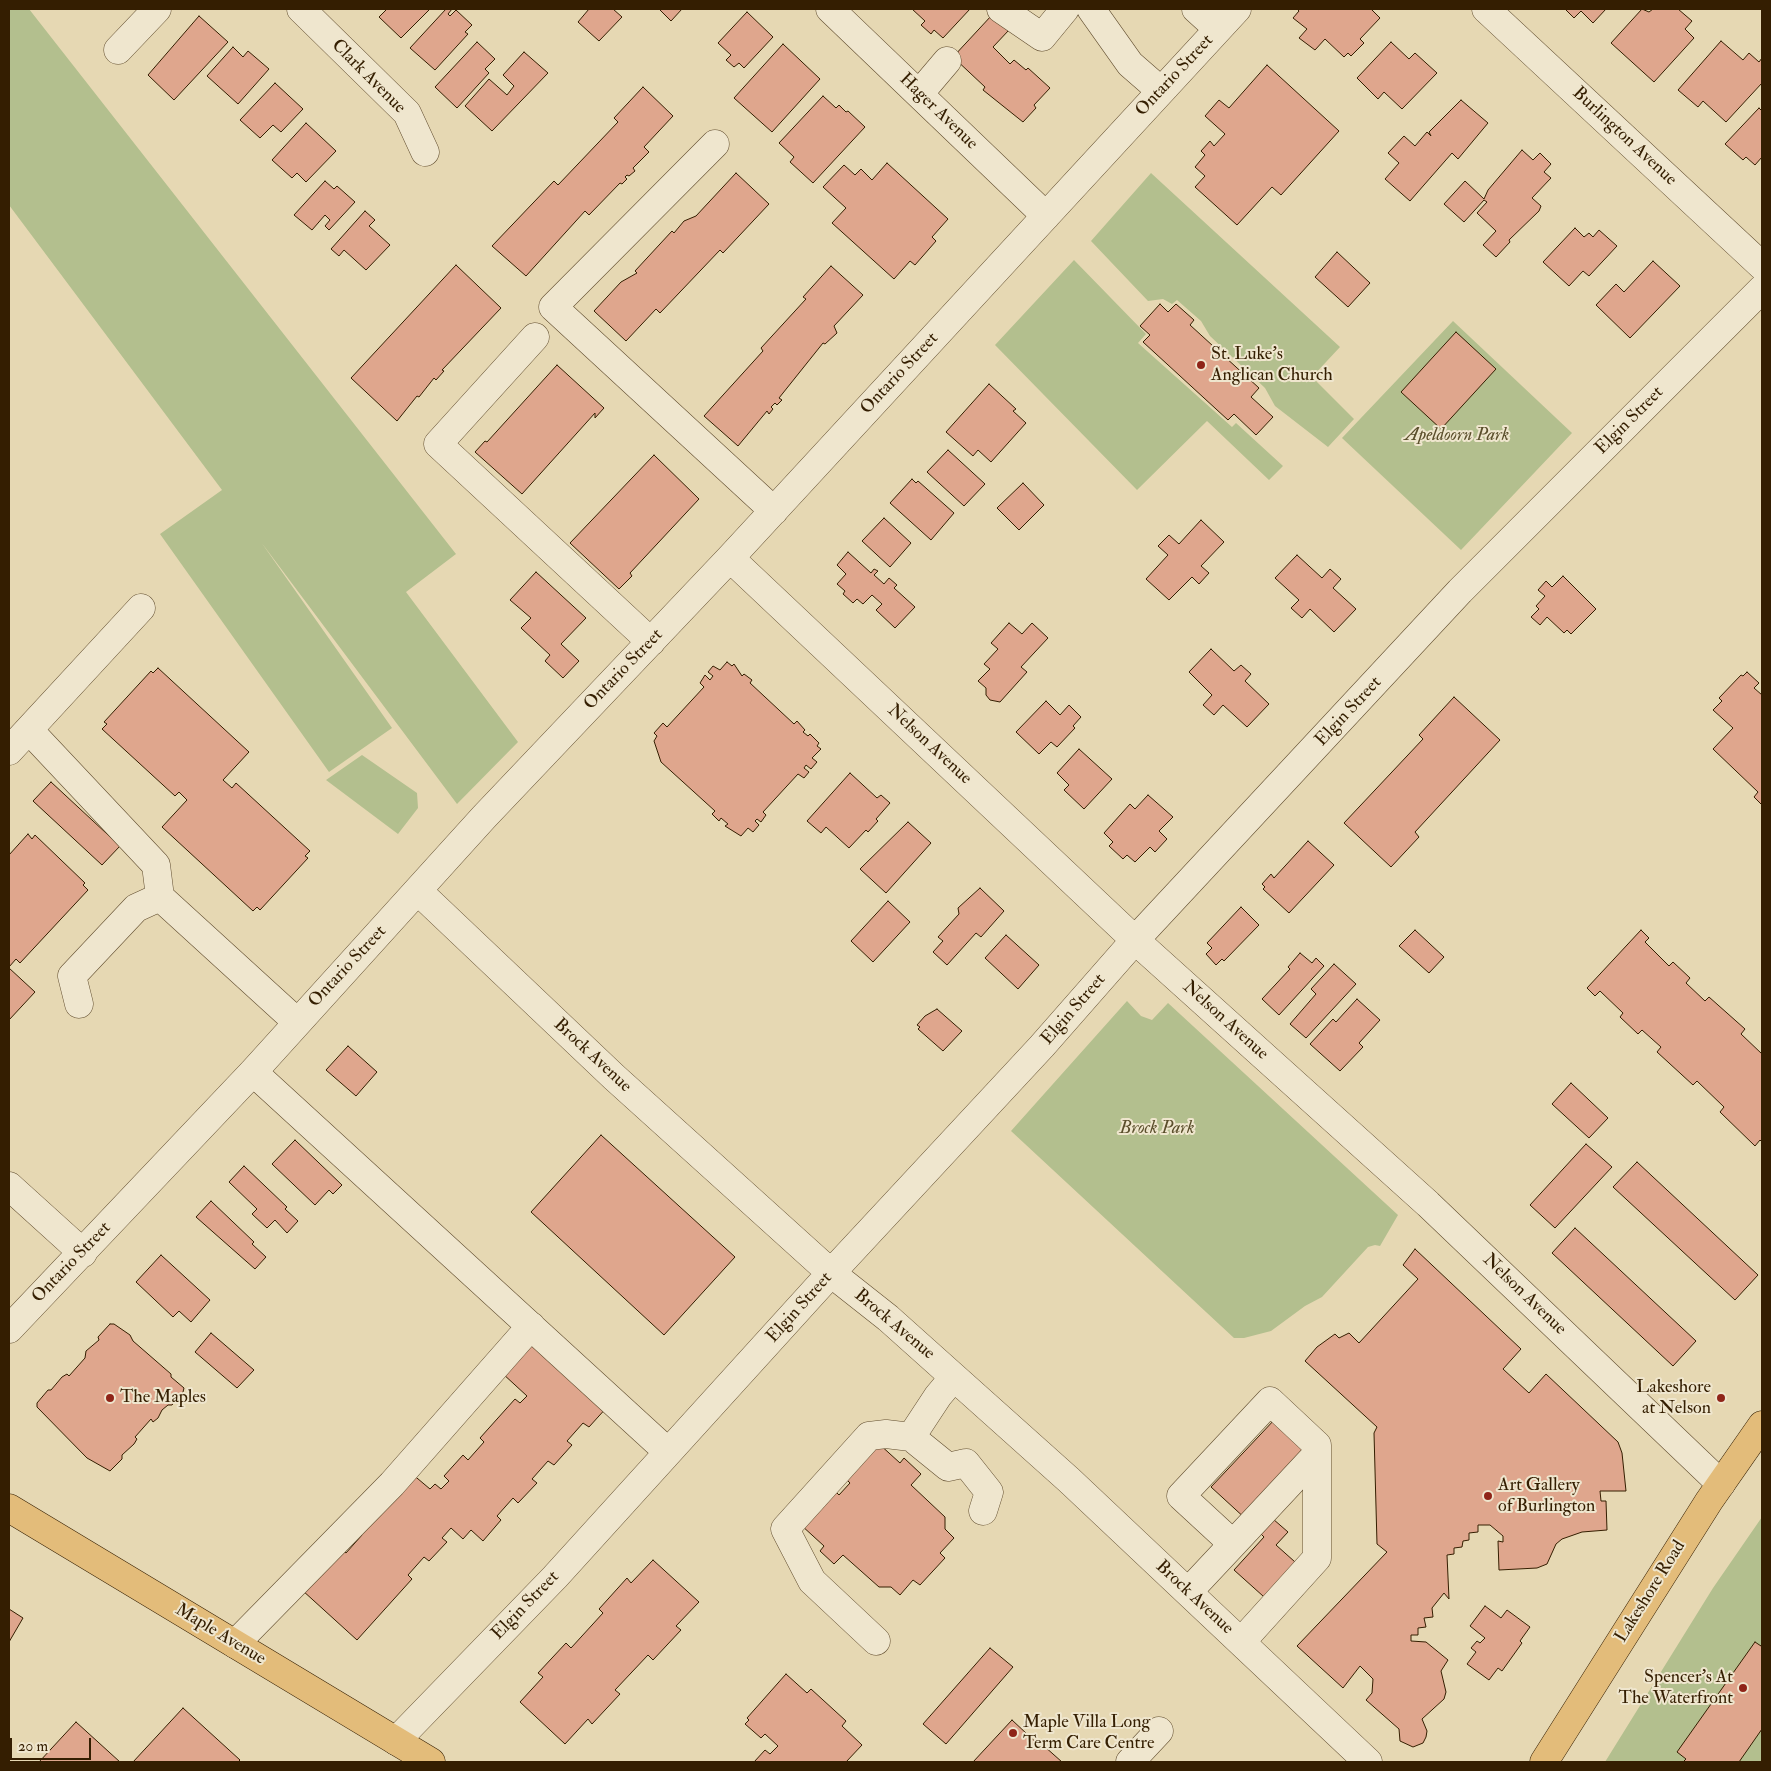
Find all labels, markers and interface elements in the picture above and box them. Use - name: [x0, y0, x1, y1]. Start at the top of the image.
- street label: Ontario Street: [1132, 30, 1218, 122]
- street label: Clark Avenue: [326, 35, 410, 119]
- street label: Hager Avenue: [894, 69, 982, 155]
- street label: Burlington Avenue: [1567, 83, 1681, 191]
- street label: Ontario Street: [857, 328, 943, 420]
- place label: St. Luke's Anglican Church: [1211, 344, 1333, 386]
- marker: St. Luke's Anglican Church: [1195, 359, 1207, 371]
- street label: Elgin Street: [1591, 382, 1669, 460]
- park label: Apeldoorn Park: [1405, 425, 1509, 447]
- street label: Ontario Street: [580, 625, 668, 715]
- street label: Elgin Street: [1311, 673, 1387, 751]
- street label: Nelson Avenue: [882, 700, 976, 790]
- street label: Ontario Street: [305, 921, 391, 1013]
- street label: Elgin Street: [1037, 970, 1111, 1050]
- street label: Nelson Avenue: [1178, 977, 1272, 1065]
- street label: Brock Avenue: [549, 1014, 635, 1098]
- park label: Brock Park: [1120, 1118, 1194, 1140]
- street label: Ontario Street: [28, 1218, 116, 1308]
- street label: Nelson Avenue: [1478, 1250, 1570, 1340]
- street label: Elgin Street: [763, 1268, 837, 1348]
- street label: Brock Avenue: [849, 1285, 939, 1365]
- place label: Lakeshore at Nelson: [1636, 1377, 1711, 1420]
- place label: The Maples: [120, 1387, 206, 1409]
- marker: The Maples: [104, 1392, 116, 1404]
- marker: Lakeshore at Nelson: [1715, 1392, 1727, 1404]
- place label: Art Gallery of Burlington: [1498, 1475, 1595, 1518]
- marker: Art Gallery of Burlington: [1482, 1490, 1494, 1502]
- street label: Lakeshore Road: [1611, 1537, 1691, 1647]
- street label: Brock Avenue: [1151, 1556, 1237, 1640]
- street label: Elgin Street: [488, 1567, 564, 1645]
- street label: Maple Avenue: [171, 1600, 269, 1670]
- place label: Spencer's At The Waterfront: [1619, 1667, 1733, 1710]
- marker: Spencer's At The Waterfront: [1737, 1682, 1749, 1694]
- place label: Maple Villa Long Term Care Centre: [1023, 1712, 1154, 1755]
- marker: Maple Villa Long Term Care Centre: [1007, 1727, 1019, 1739]
- scale bar: [12, 1728, 94, 1760]
- text: 20 m: [18, 1737, 48, 1756]

